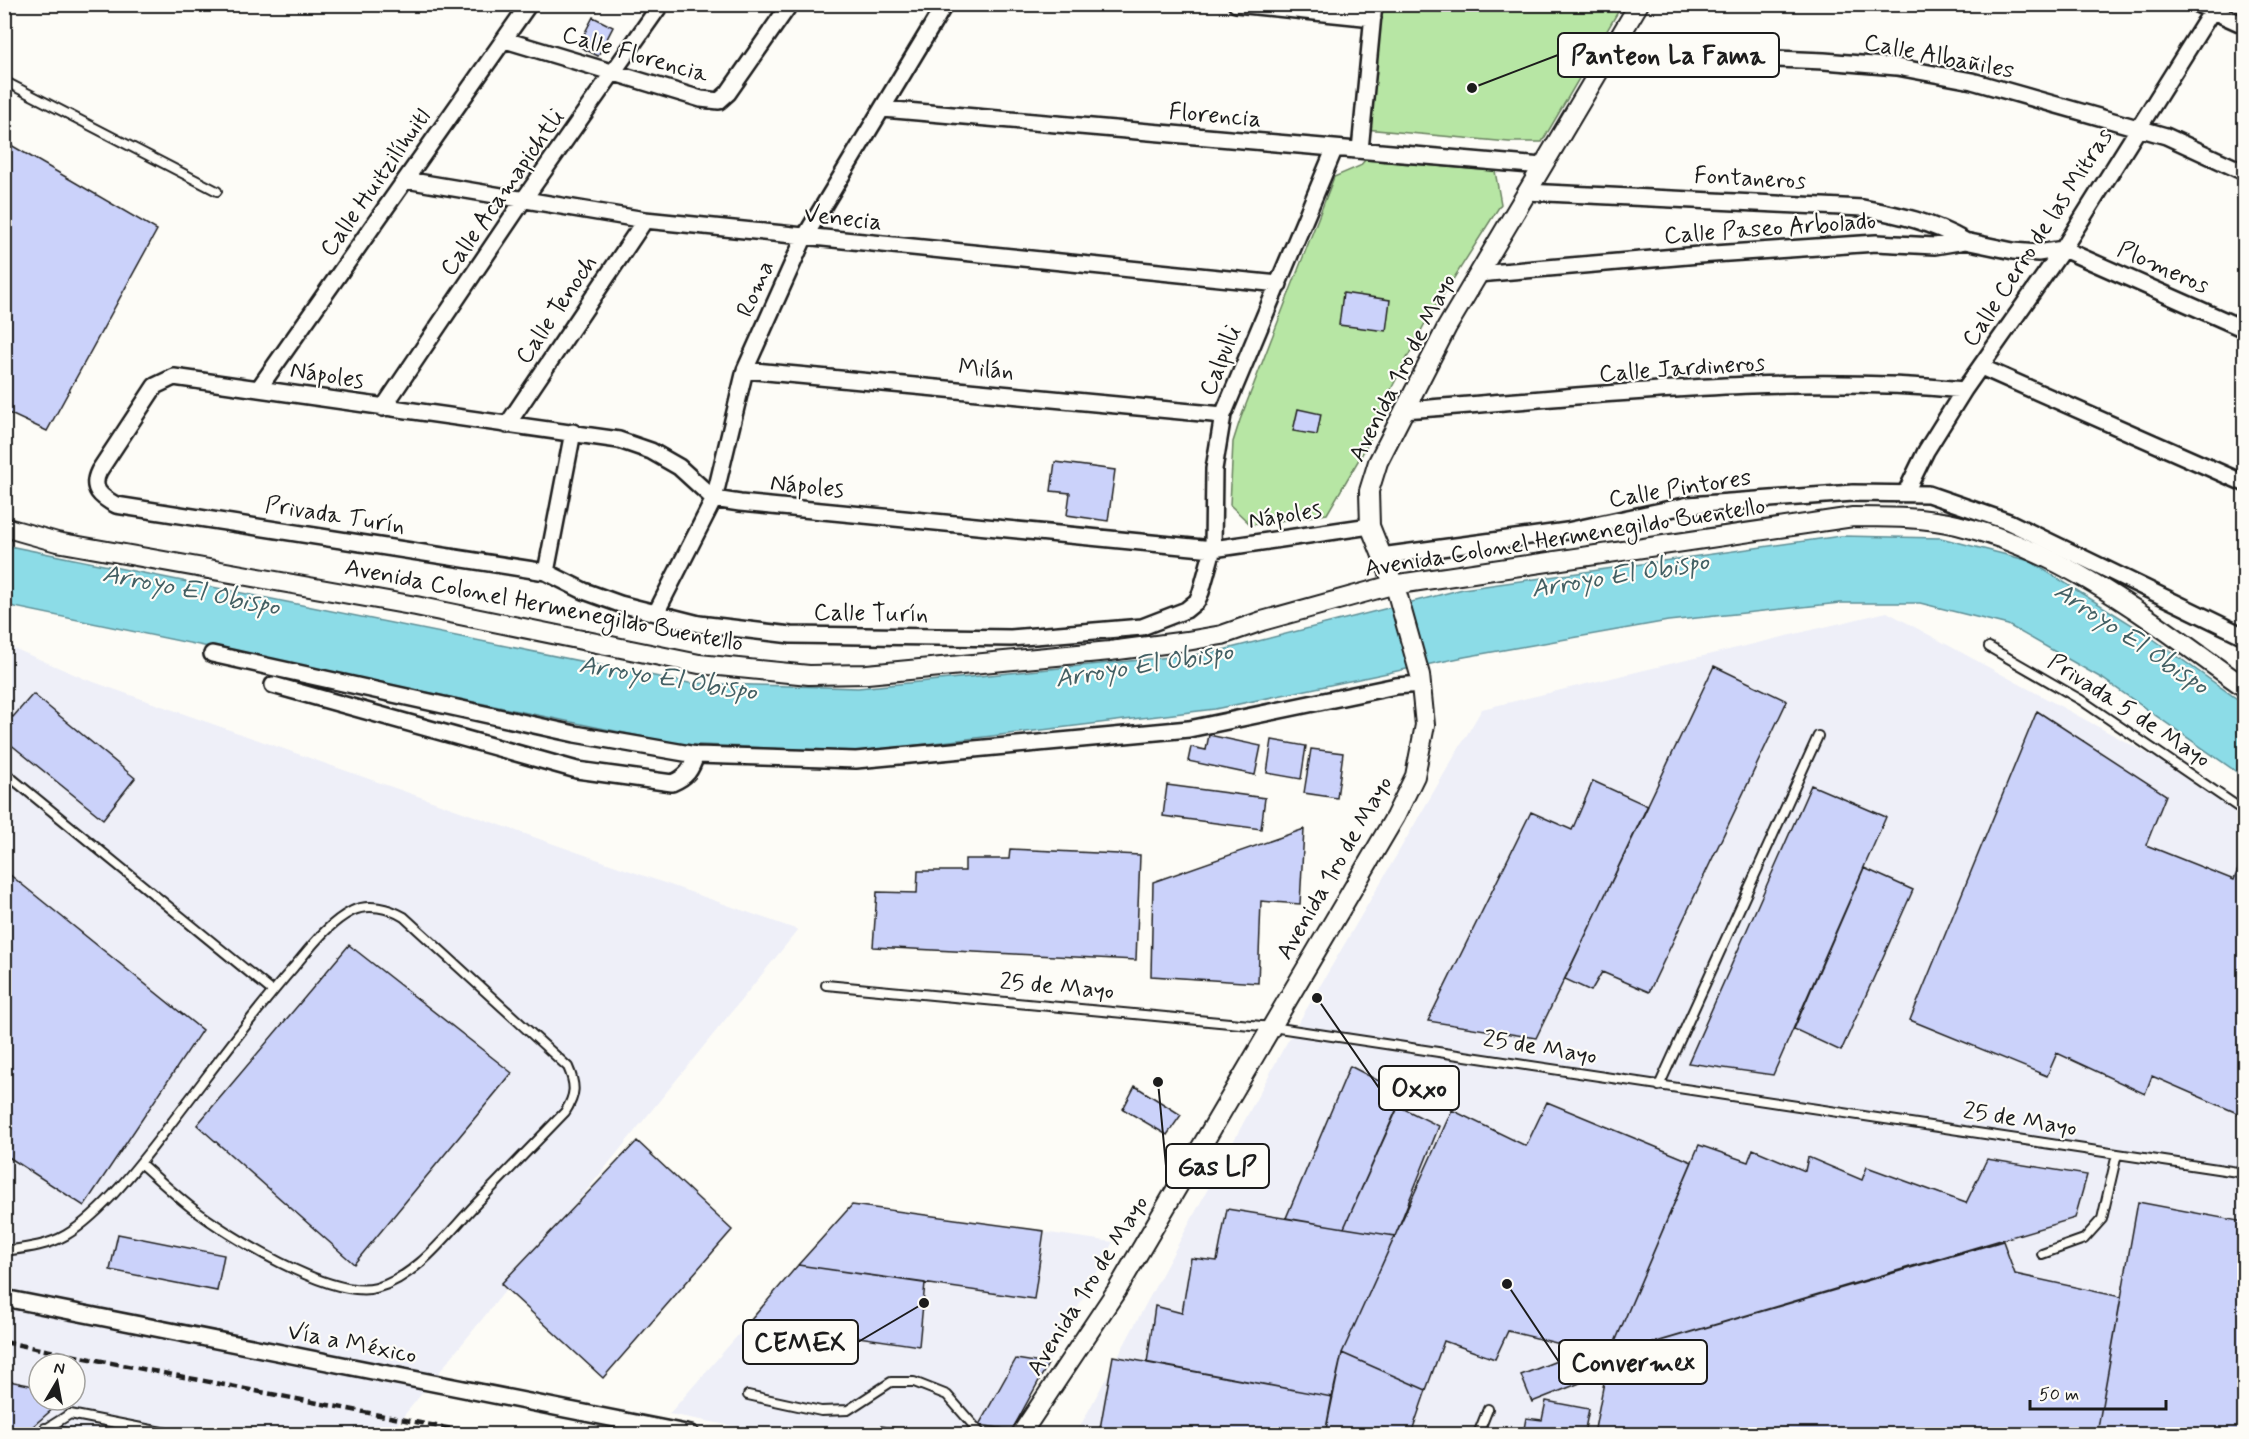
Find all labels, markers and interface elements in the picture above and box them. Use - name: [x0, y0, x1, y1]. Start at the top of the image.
- street label: Calle Florencia: [558, 19, 712, 91]
- street label: Calle Albañiles: [1861, 27, 2017, 87]
- callout: Panteon La Fama: [1558, 33, 1779, 77]
- text: Panteon La Fama: [1571, 40, 1767, 74]
- street label: Florencia: [1167, 97, 1263, 135]
- street label: Calle Huitzilíhuitl: [313, 103, 439, 263]
- street label: Calle Acamapichtli: [434, 103, 572, 283]
- street label: Calle Cerro de las Mitras: [1956, 122, 2121, 353]
- street label: Fontaneros: [1693, 161, 1807, 197]
- street label: Venecia: [802, 199, 884, 239]
- street label: Calle Paseo Arbolado: [1663, 206, 1877, 252]
- street label: Plomeros: [2112, 234, 2214, 302]
- street label: Calle Tenoch: [509, 249, 605, 371]
- street label: Roma: [730, 256, 782, 322]
- street label: Avenida 1ro de Mayo: [1342, 269, 1464, 467]
- street label: Calpulli: [1193, 321, 1249, 401]
- street label: Calle Jardineros: [1598, 348, 1767, 390]
- street label: Milán: [957, 352, 1015, 388]
- street label: Nápoles: [288, 355, 366, 397]
- street label: Calle Pintores: [1607, 462, 1754, 516]
- street label: Nápoles: [768, 468, 846, 506]
- street label: Privada Turín: [263, 490, 407, 542]
- street label: Avenida Colonel Hermenegildo Buentello: [1362, 491, 1768, 587]
- street label: Nápoles: [1246, 495, 1324, 537]
- water label: Arroyo El Obispo: [1529, 545, 1713, 607]
- street label: Avenida Colonel Hermenegildo Buentello: [342, 552, 746, 662]
- water label: Arroyo El Obispo: [100, 557, 284, 625]
- water label: Arroyo El Obispo: [2047, 575, 2216, 704]
- street label: Calle Turín: [813, 598, 929, 630]
- water label: Arroyo El Obispo: [1053, 635, 1237, 697]
- street label: Privada 5 de Mayo: [2042, 647, 2216, 775]
- water label: Arroyo El Obispo: [577, 648, 761, 710]
- street label: Avenida 1ro de Mayo: [1270, 771, 1400, 965]
- street label: 25 de Mayo: [998, 967, 1116, 1007]
- street label: 25 de Mayo: [1481, 1024, 1599, 1072]
- callout: Oxxo: [1379, 1066, 1459, 1110]
- text: Oxxo: [1391, 1073, 1447, 1107]
- street label: 25 de Mayo: [1961, 1096, 2079, 1144]
- callout: Gas LP: [1166, 1144, 1269, 1188]
- text: Gas LP: [1177, 1151, 1257, 1185]
- street label: Avenida 1ro de Mayo: [1020, 1190, 1156, 1382]
- street label: Vía a México: [285, 1316, 419, 1372]
- callout: CEMEX: [743, 1320, 858, 1364]
- text: CEMEX: [754, 1327, 846, 1361]
- callout: Convermex: [1559, 1340, 1707, 1384]
- text: Convermex: [1571, 1347, 1696, 1381]
- north arrow: [27, 1352, 87, 1412]
- text: N: [52, 1357, 66, 1380]
- scale bar: [2030, 1373, 2166, 1411]
- text: 50 m: [2039, 1383, 2079, 1407]

